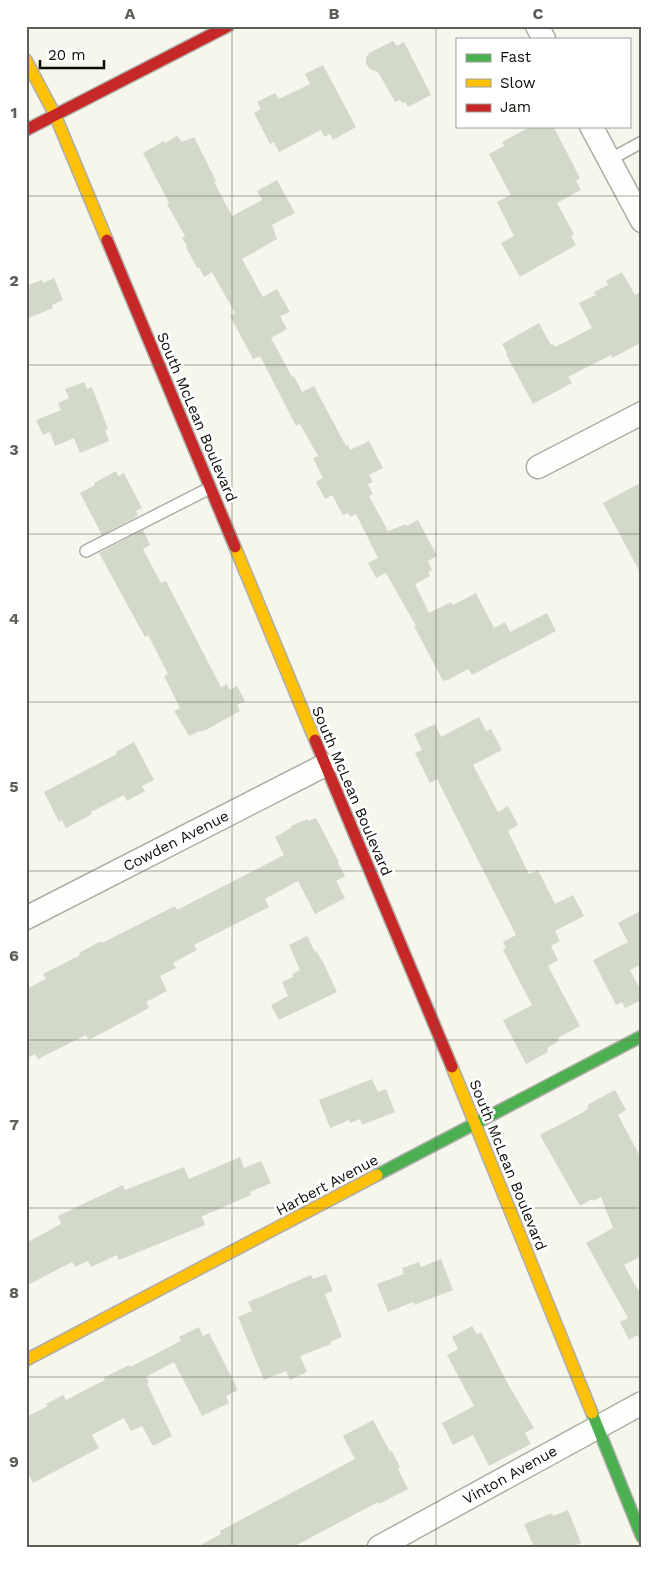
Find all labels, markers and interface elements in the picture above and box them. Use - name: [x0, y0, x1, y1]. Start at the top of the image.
- text: A: [125, 4, 136, 23]
- text: B: [329, 4, 340, 23]
- text: C: [533, 4, 544, 23]
- scale bar: [40, 38, 104, 70]
- legend: [456, 38, 630, 128]
- text: 20 m: [48, 46, 86, 64]
- text: Fast: [500, 48, 532, 66]
- text: Slow: [500, 74, 536, 92]
- text: Jam: [500, 98, 531, 116]
- text: 1: [11, 103, 17, 122]
- text: 2: [9, 271, 19, 290]
- street label: South McLean Boulevard: [153, 330, 241, 504]
- text: 3: [9, 440, 19, 459]
- text: 4: [9, 609, 19, 628]
- street label: South McLean Boulevard: [308, 704, 396, 878]
- text: 5: [9, 777, 19, 796]
- street label: Cowden Avenue: [120, 807, 232, 875]
- text: 6: [9, 946, 19, 965]
- street label: South McLean Boulevard: [465, 1077, 551, 1253]
- text: 7: [9, 1115, 19, 1134]
- street label: Harbert Avenue: [273, 1150, 381, 1220]
- text: 8: [9, 1283, 19, 1302]
- street label: Vinton Avenue: [460, 1442, 560, 1508]
- text: 9: [9, 1452, 19, 1471]

